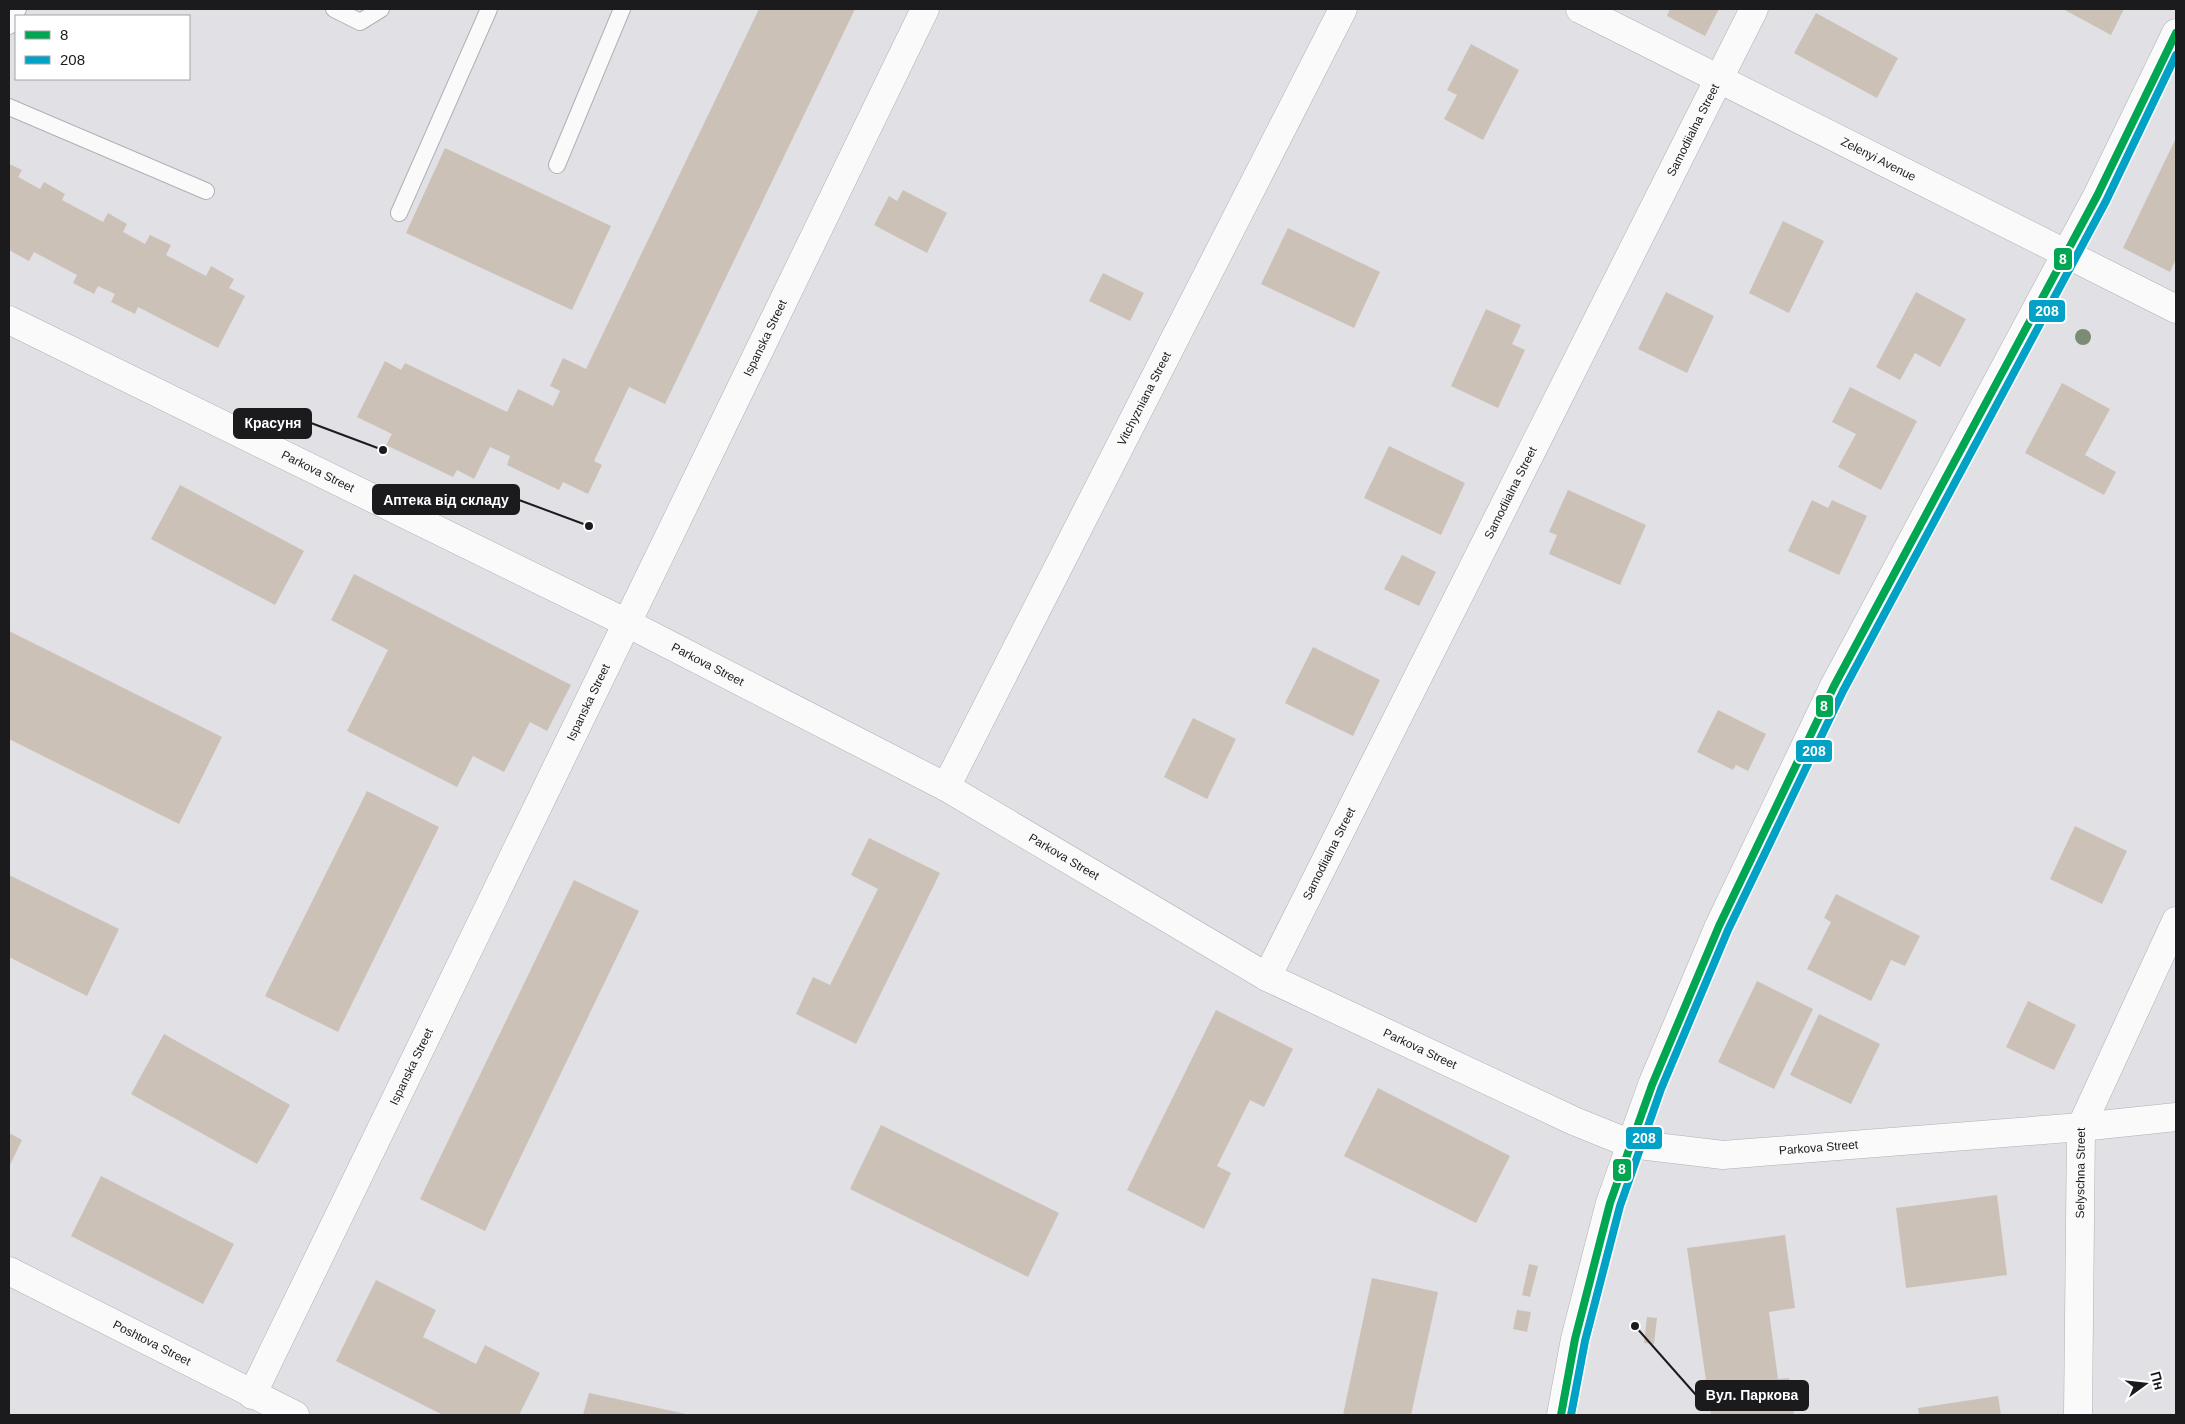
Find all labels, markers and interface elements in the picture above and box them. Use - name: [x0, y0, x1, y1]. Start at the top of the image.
- legend: [15, 15, 190, 80]
- text: 8: [60, 26, 68, 43]
- text: 208: [60, 51, 85, 68]
- street label: Samodiialna Street: [1664, 81, 1722, 179]
- street label: Zelenyi Avenue: [1839, 134, 1918, 184]
- line badge: 8: [2053, 247, 2073, 271]
- text: 8: [2059, 251, 2067, 267]
- street label: Ispanska Street: [741, 297, 790, 379]
- line badge: 208: [2028, 299, 2066, 323]
- text: 208: [2035, 303, 2059, 319]
- street label: Vitchyzniana Street: [1114, 349, 1174, 448]
- callout: Красуня: [234, 409, 311, 438]
- text: Красуня: [244, 415, 302, 431]
- street label: Samodiialna Street: [1482, 444, 1540, 541]
- street label: Parkova Street: [279, 448, 357, 496]
- callout: Аптека від складу: [373, 485, 519, 514]
- text: Аптека від складу: [383, 492, 509, 508]
- street label: Parkova Street: [669, 640, 747, 689]
- street label: Ispanska Street: [564, 661, 613, 743]
- line badge: 8: [1815, 694, 1834, 718]
- text: 8: [1820, 698, 1828, 714]
- line badge: 208: [1795, 739, 1833, 763]
- text: 208: [1802, 743, 1826, 759]
- street label: Samodiialna Street: [1300, 805, 1358, 902]
- street label: Parkova Street: [1026, 831, 1102, 883]
- street label: Ispanska Street: [387, 1025, 436, 1107]
- street label: Parkova Street: [1381, 1026, 1460, 1072]
- line badge: 208: [1625, 1126, 1663, 1150]
- street label: Selyschna Street: [2073, 1127, 2088, 1219]
- text: 208: [1632, 1130, 1656, 1146]
- street label: Parkova Street: [1778, 1137, 1859, 1158]
- line badge: 8: [1612, 1158, 1632, 1182]
- text: 8: [1618, 1161, 1626, 1177]
- street label: Poshtova Street: [111, 1317, 194, 1369]
- north arrow: [2120, 1359, 2170, 1409]
- text: Пн: [2147, 1370, 2168, 1392]
- callout: Вул. Паркова: [1696, 1381, 1808, 1410]
- text: Вул. Паркова: [1706, 1387, 1798, 1403]

